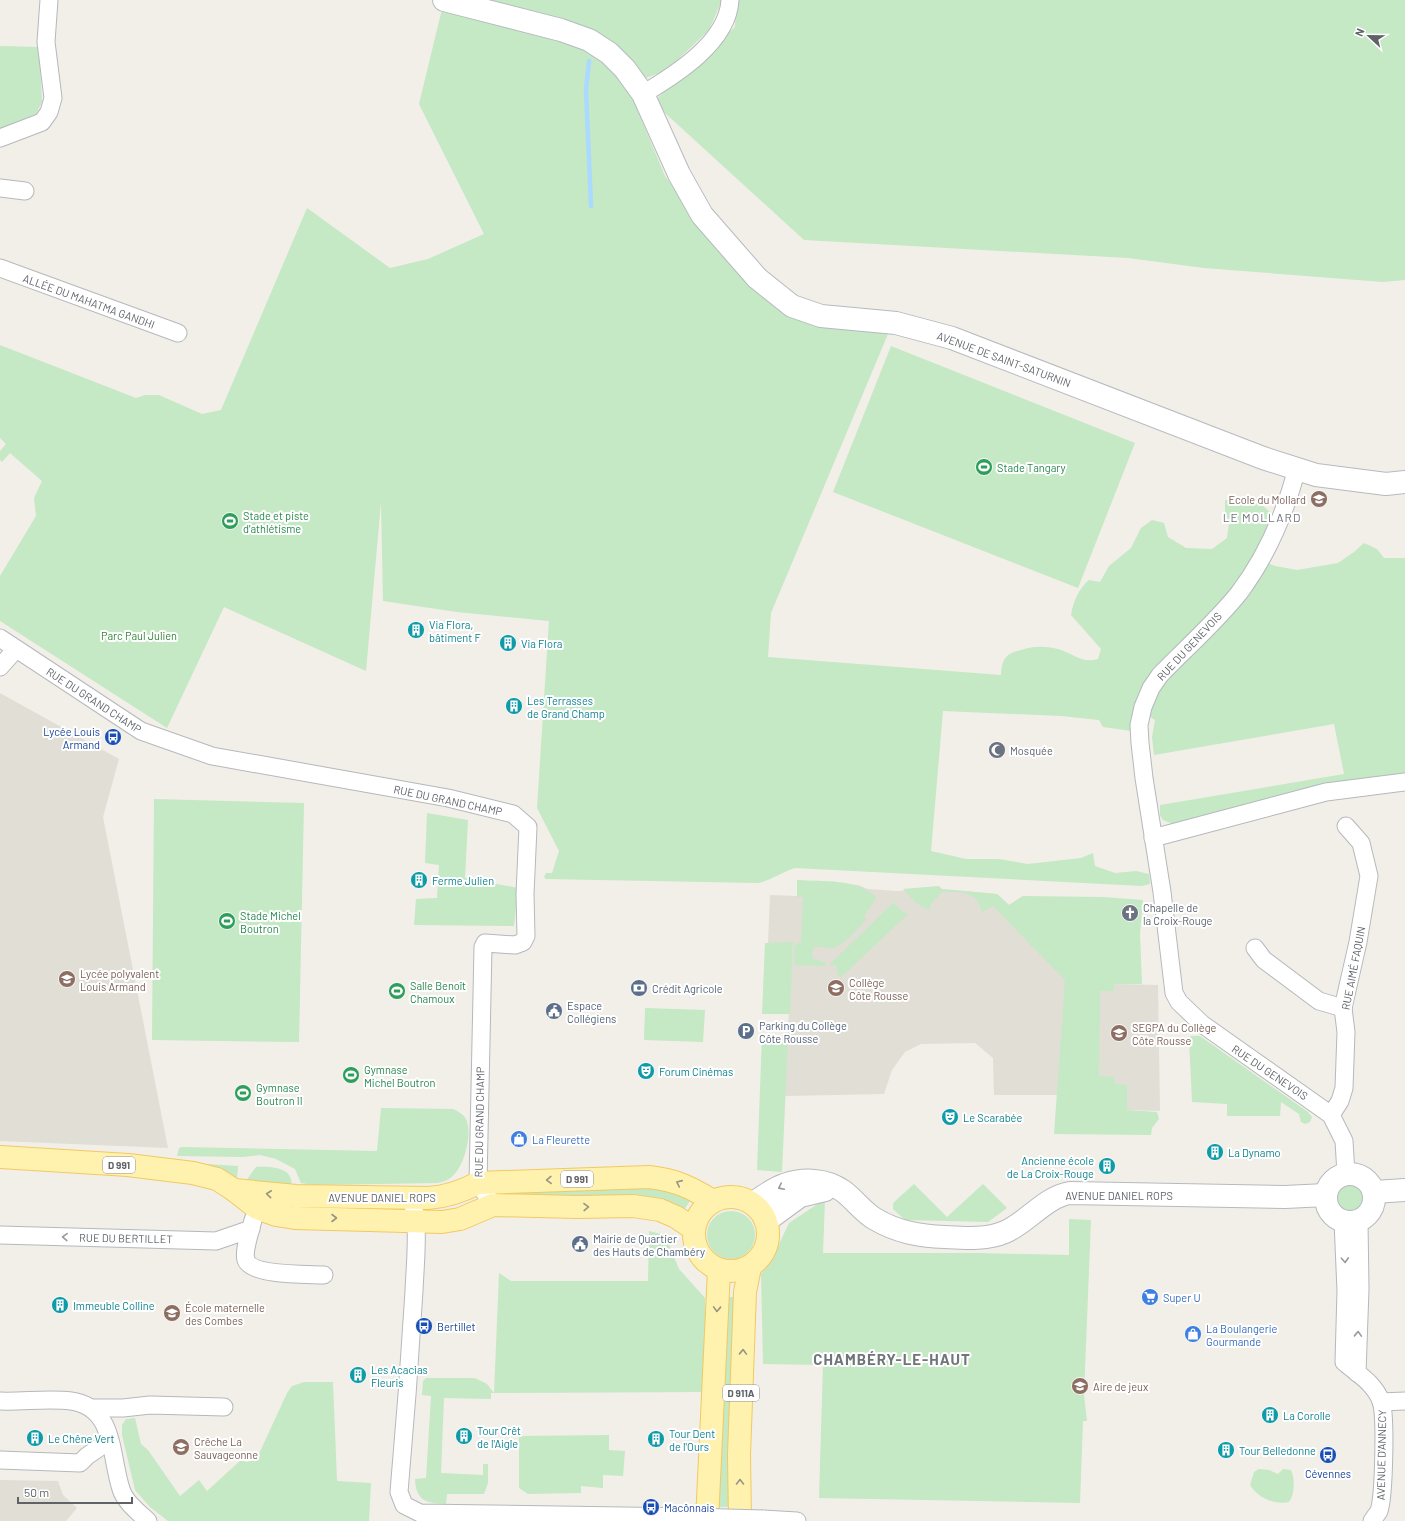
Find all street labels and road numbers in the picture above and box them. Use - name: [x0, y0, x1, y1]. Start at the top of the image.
- street label: ALLÉE DU MAHATMA GANDHI: [21, 271, 157, 331]
- street label: AVENUE DE SAINT-SATURNIN: [935, 329, 1073, 389]
- street label: RUE DU GENEVOIS: [1154, 609, 1224, 683]
- street label: RUE DU GRAND CHAMP: [44, 664, 144, 736]
- street label: RUE DU GRAND CHAMP: [393, 782, 504, 818]
- street label: RUE AIMÉ FAQUIN: [1339, 925, 1367, 1011]
- street label: RUE DU GENEVOIS: [1230, 1042, 1310, 1102]
- street label: RUE DU GRAND CHAMP: [472, 1066, 486, 1177]
- road number: D 991: [103, 1157, 135, 1173]
- road number: D 991: [561, 1171, 593, 1187]
- street label: AVENUE DANIEL ROPS: [1065, 1189, 1173, 1202]
- street label: AVENUE DANIEL ROPS: [328, 1191, 436, 1204]
- street label: RUE DU BERTILLET: [79, 1231, 173, 1245]
- road number: D 911A: [723, 1385, 759, 1401]
- street label: AVENUE D'ANNECY: [1374, 1409, 1388, 1501]

